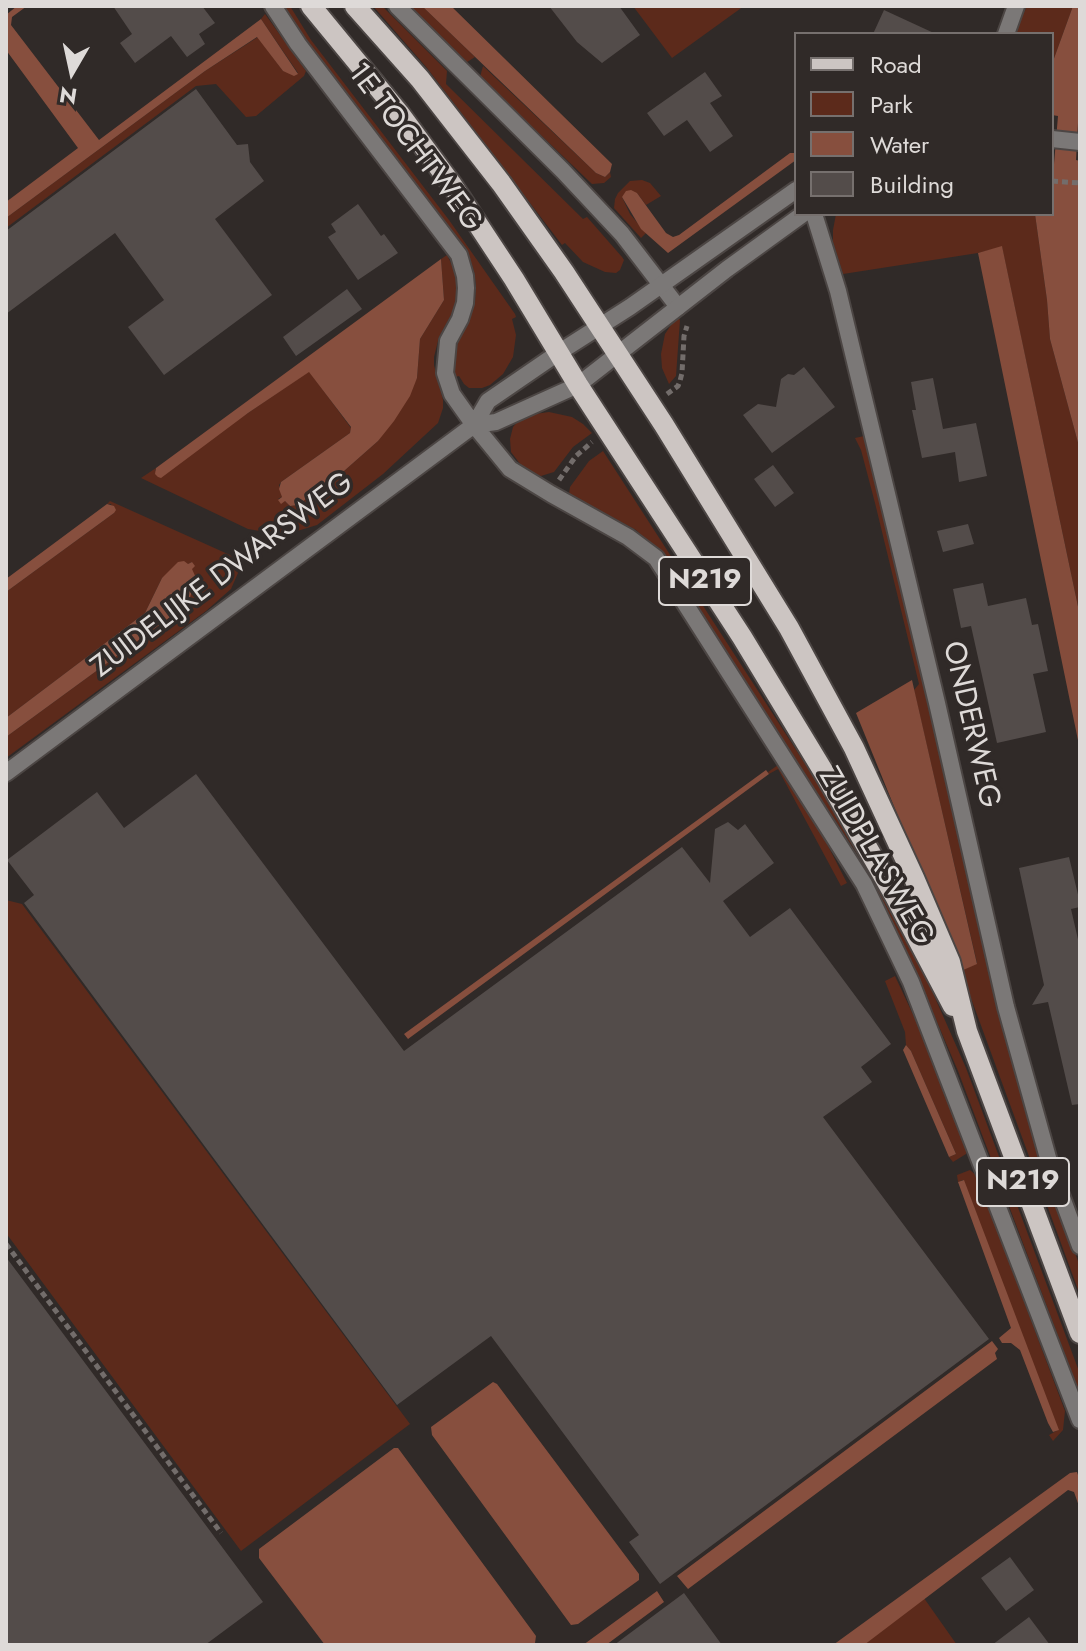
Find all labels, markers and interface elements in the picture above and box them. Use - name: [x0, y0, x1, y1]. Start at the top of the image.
- north arrow: [32, 32, 112, 112]
- legend: [794, 32, 1054, 216]
- text: Road: [870, 47, 922, 82]
- street label: 1E TOCHTWEG: [339, 57, 489, 239]
- text: N: [57, 79, 79, 113]
- text: Park: [870, 87, 913, 122]
- text: Water: [870, 127, 929, 162]
- text: Building: [870, 167, 954, 202]
- street label: ZUIDELIJKE DWARSWEG: [85, 466, 361, 686]
- road number: N219: [659, 557, 751, 605]
- street label: ONDERWEG: [933, 638, 1007, 812]
- street label: ZUIDPLASWEG: [810, 762, 940, 952]
- road number: N219: [977, 1158, 1069, 1206]

